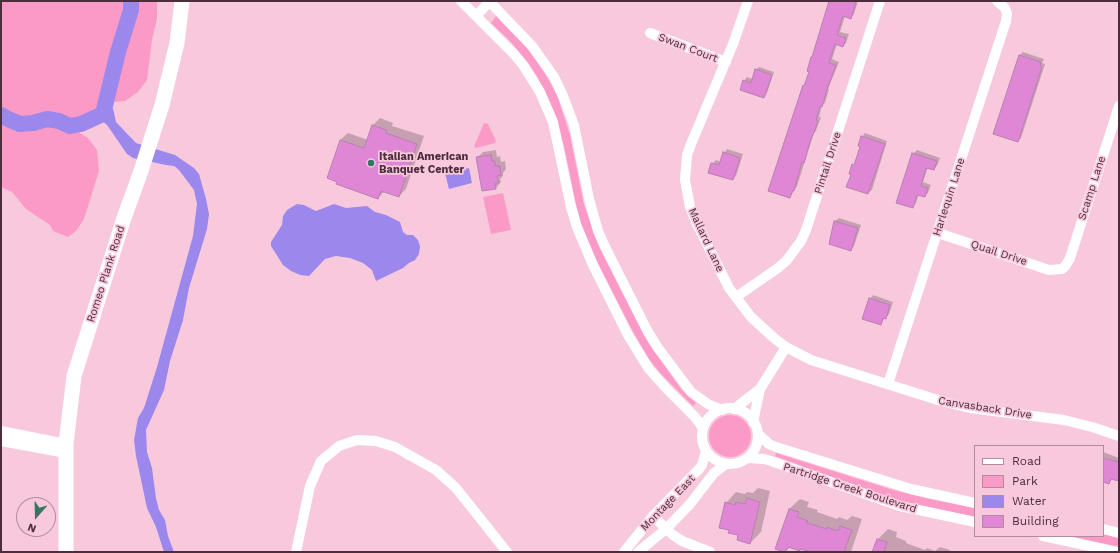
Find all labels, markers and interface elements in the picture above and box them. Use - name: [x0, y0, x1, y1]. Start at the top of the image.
- street label: Swan Court: [656, 31, 720, 65]
- street label: Pintail Drive: [812, 130, 844, 196]
- place label: Italian American Banquet Center: [379, 150, 468, 176]
- street label: Scamp Lane: [1075, 154, 1109, 222]
- street label: Harlequin Lane: [930, 156, 968, 238]
- marker: Italian American Banquet Center: [366, 158, 376, 168]
- street label: Mallard Lane: [685, 206, 727, 274]
- street label: Romeo Plank Road: [84, 224, 128, 324]
- street label: Quail Drive: [969, 238, 1029, 268]
- street label: Canvasback Drive: [937, 394, 1033, 422]
- legend: [974, 445, 1104, 537]
- text: Road: [1012, 454, 1041, 468]
- street label: Partridge Creek Boulevard: [782, 460, 918, 516]
- street label: Montage East: [638, 472, 698, 534]
- text: Park: [1012, 474, 1038, 488]
- text: Water: [1012, 494, 1046, 508]
- north arrow: [16, 497, 56, 537]
- text: Building: [1012, 514, 1059, 528]
- text: N: [26, 520, 38, 535]

